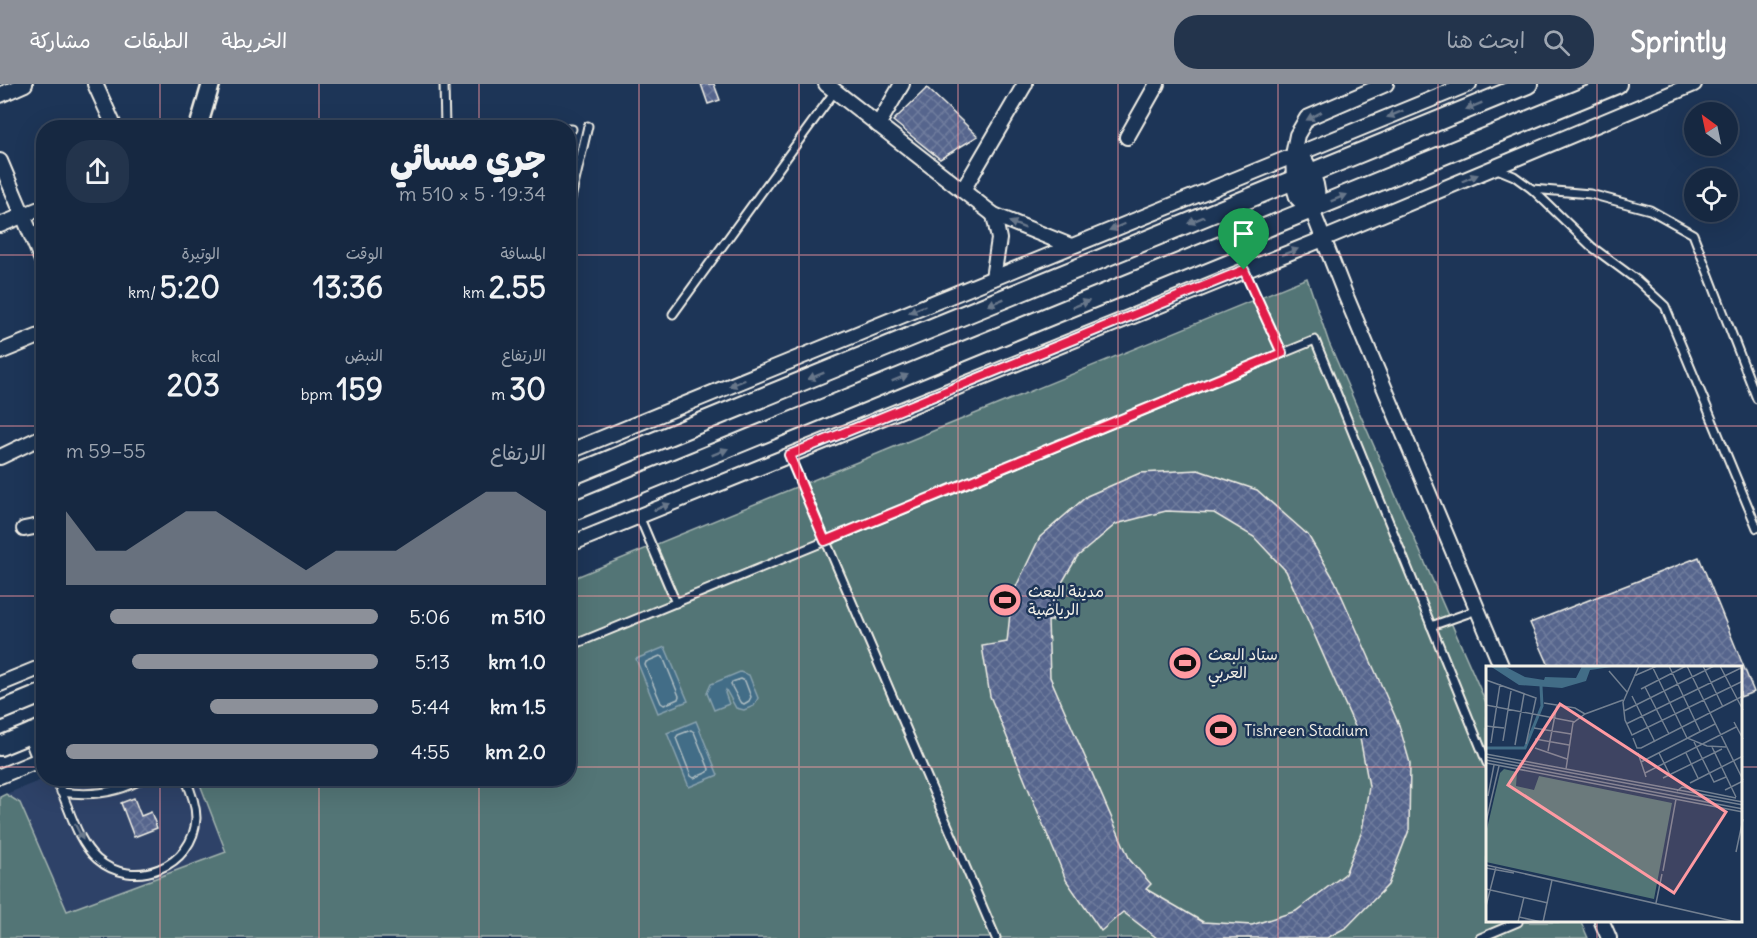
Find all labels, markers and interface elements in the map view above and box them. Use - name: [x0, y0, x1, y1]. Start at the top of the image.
- search box: [1174, 15, 1594, 69]
- text: Sprintly: [1630, 24, 1727, 60]
- text: ابحث هنا: [1446, 26, 1525, 54]
- icon: search: [1540, 26, 1573, 59]
- text: مشاركة: [30, 27, 91, 54]
- text: الطبقات: [124, 27, 189, 54]
- text: الخريطة: [222, 27, 287, 54]
- one-way arrow: [1464, 101, 1482, 111]
- north arrow: [1684, 102, 1738, 156]
- map controls: [1684, 102, 1738, 222]
- one-way arrow: [1386, 110, 1404, 119]
- one-way arrow: [1305, 111, 1322, 121]
- text: جري مسائي: [390, 137, 546, 179]
- button: share: [66, 140, 129, 203]
- button: locate: [1684, 168, 1738, 222]
- one-way arrow: [1461, 173, 1479, 182]
- text: 19:34 · 5 × 510 m: [399, 181, 546, 206]
- one-way arrow: [1330, 193, 1348, 202]
- pin: [1218, 208, 1269, 270]
- one-way arrow: [1187, 216, 1205, 225]
- icon: arrive: [1227, 217, 1260, 250]
- one-way arrow: [1007, 220, 1025, 230]
- one-way arrow: [1108, 222, 1126, 232]
- text: الوتيرة: [181, 243, 220, 263]
- text: الوقت: [346, 243, 383, 263]
- text: المسافة: [500, 243, 546, 263]
- one-way arrow: [1281, 247, 1299, 256]
- text: 5:20: [160, 268, 220, 306]
- text: 13:36: [313, 268, 383, 306]
- text: 2.55: [489, 268, 546, 306]
- text: /km: [128, 282, 160, 302]
- text: km: [463, 282, 489, 302]
- one-way arrow: [987, 298, 1005, 307]
- one-way arrow: [1072, 299, 1090, 308]
- one-way arrow: [908, 304, 926, 314]
- text: النبض: [345, 345, 383, 365]
- text: الارتفاع: [501, 345, 546, 365]
- text: kcal: [191, 346, 220, 366]
- text: 203: [167, 366, 220, 404]
- text: 159: [337, 370, 383, 408]
- text: 30: [509, 370, 546, 408]
- one-way arrow: [806, 371, 824, 381]
- one-way arrow: [892, 373, 910, 383]
- one-way arrow: [728, 379, 746, 388]
- text: bpm: [301, 384, 337, 404]
- text: m: [491, 384, 509, 404]
- text: 55–59 m: [66, 438, 146, 463]
- text: الارتفاع: [490, 440, 546, 465]
- one-way arrow: [711, 447, 729, 456]
- one-way arrow: [653, 502, 671, 512]
- place label: مدينة البعث الرياضية: [1028, 581, 1104, 619]
- sports icon: مدينة البعث الرياضية: [987, 582, 1023, 618]
- text: 5:06: [409, 604, 450, 629]
- text: 510 m: [491, 604, 546, 629]
- place label: ستاد البعث العربي: [1208, 644, 1278, 687]
- sports icon: ستاد البعث العربي: [1167, 645, 1203, 681]
- text: 5:13: [415, 649, 450, 674]
- text: 1.0 km: [488, 649, 546, 674]
- inset map: [1486, 666, 1742, 923]
- text: 5:44: [411, 694, 450, 719]
- text: 1.5 km: [490, 694, 546, 719]
- sports icon: Tishreen Stadium: [1203, 712, 1239, 748]
- place label: Tishreen Stadium: [1244, 720, 1368, 740]
- text: 4:55: [411, 739, 450, 764]
- text: 2.0 km: [485, 739, 546, 764]
- one-way arrow: [74, 823, 84, 840]

